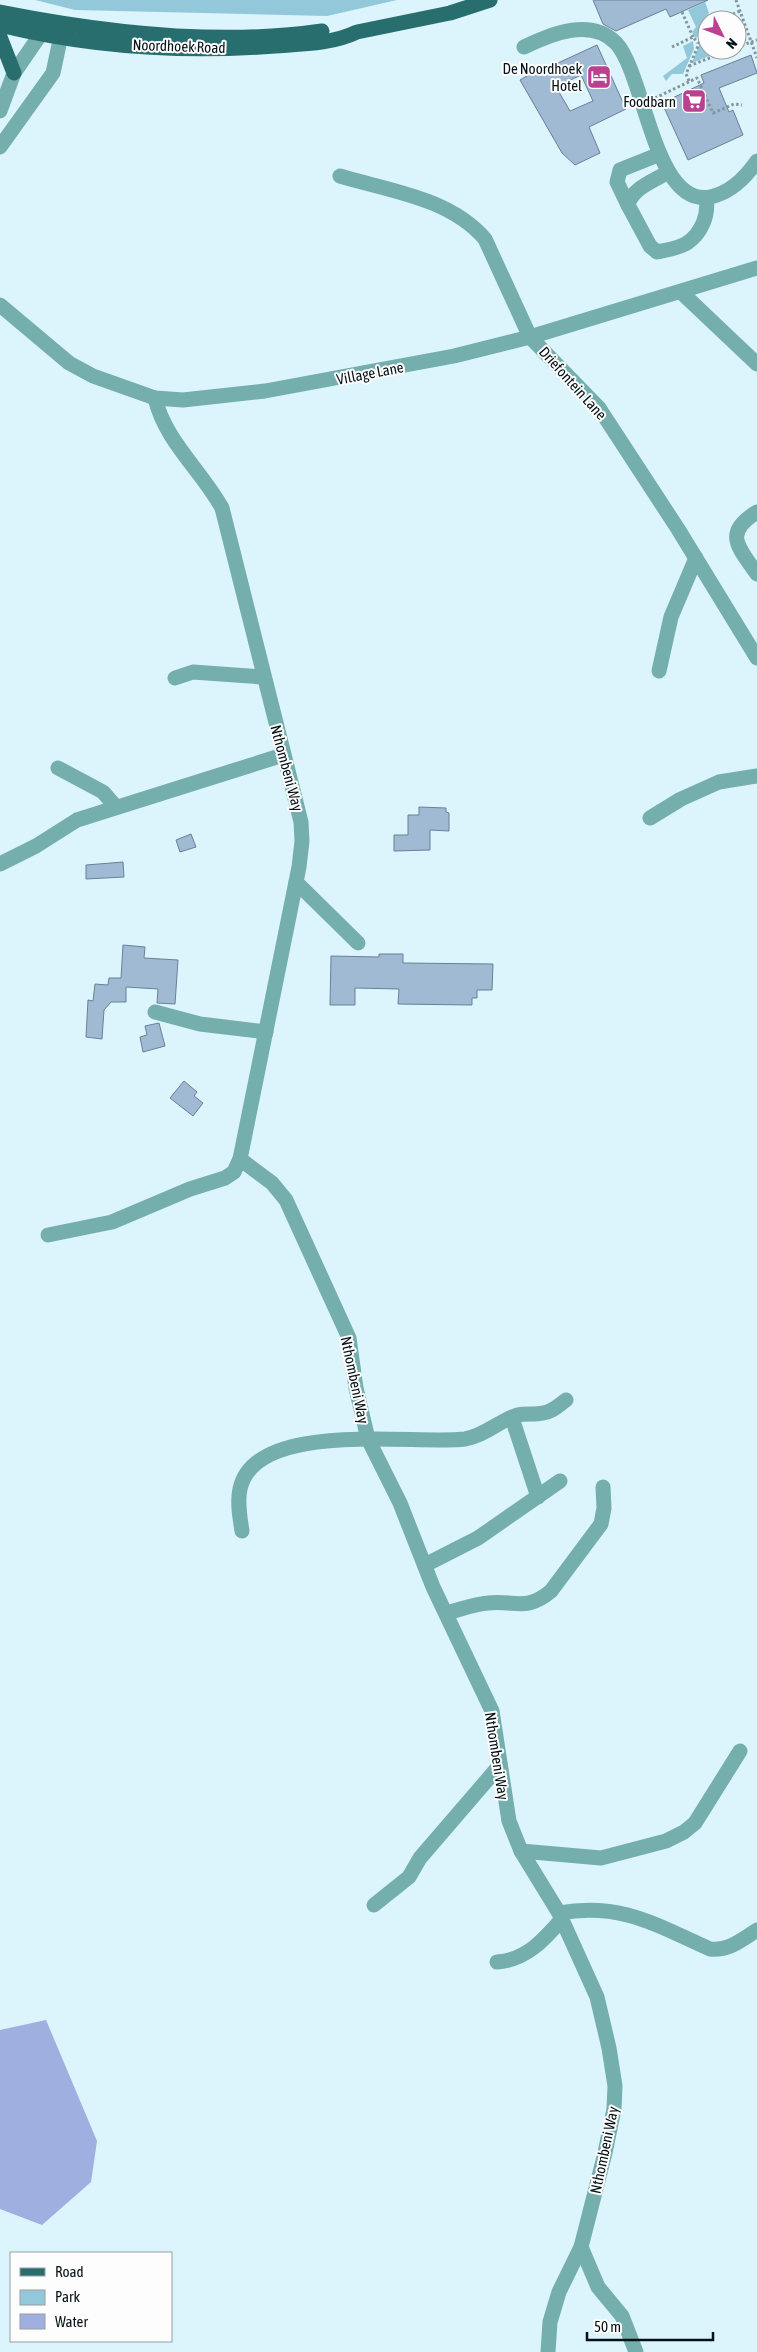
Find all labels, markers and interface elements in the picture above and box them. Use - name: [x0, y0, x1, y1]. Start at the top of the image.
- north arrow: [697, 10, 747, 60]
- text: N: [723, 35, 740, 52]
- street label: Noordhoek Road: [132, 36, 226, 56]
- place label: De Noordhoek Hotel: [503, 60, 582, 94]
- hotel icon: De Noordhoek Hotel: [586, 64, 612, 90]
- supermarket icon: Foodbarn: [681, 88, 707, 114]
- place label: Foodbarn: [623, 93, 676, 110]
- street label: Driefontein Lane: [536, 343, 610, 423]
- street label: Village Lane: [335, 358, 405, 388]
- street label: Nthombeni Way: [267, 723, 307, 813]
- street label: Nthombeni Way: [337, 1335, 373, 1425]
- street label: Nthombeni Way: [482, 1711, 512, 1801]
- street label: Nthombeni Way: [586, 2105, 622, 2195]
- legend: [10, 2252, 172, 2342]
- text: Road: [55, 2263, 84, 2280]
- text: Park: [55, 2288, 80, 2305]
- scale bar: [587, 2310, 713, 2342]
- text: Water: [55, 2313, 88, 2330]
- text: 50 m: [594, 2318, 621, 2335]

